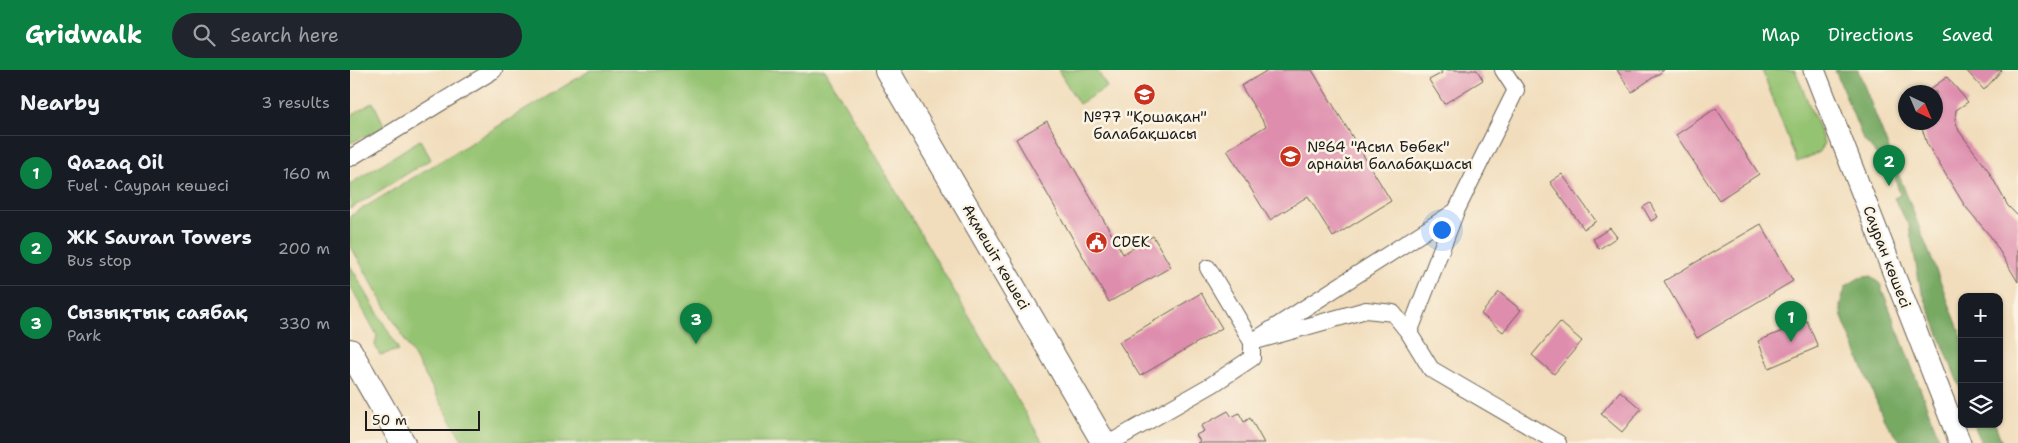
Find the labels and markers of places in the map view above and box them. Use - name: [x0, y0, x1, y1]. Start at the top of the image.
- school or university icon: №77 "Қошақан" балабақшасы: [1133, 82, 1157, 106]
- place label: №77 "Қошақан" балабақшасы: [1083, 107, 1207, 144]
- place label: №64 "Асыл Бөбек" арнайы балабақшасы: [1307, 137, 1472, 174]
- school or university icon: №64 "Асыл Бөбек" арнайы балабақшасы: [1279, 144, 1303, 168]
- pin: 2: [1873, 145, 1905, 186]
- public building icon: CDEK: [1084, 230, 1108, 254]
- place label: CDEK: [1112, 232, 1150, 252]
- pin: 1: [1775, 301, 1807, 342]
- pin: 3: [680, 303, 712, 344]

